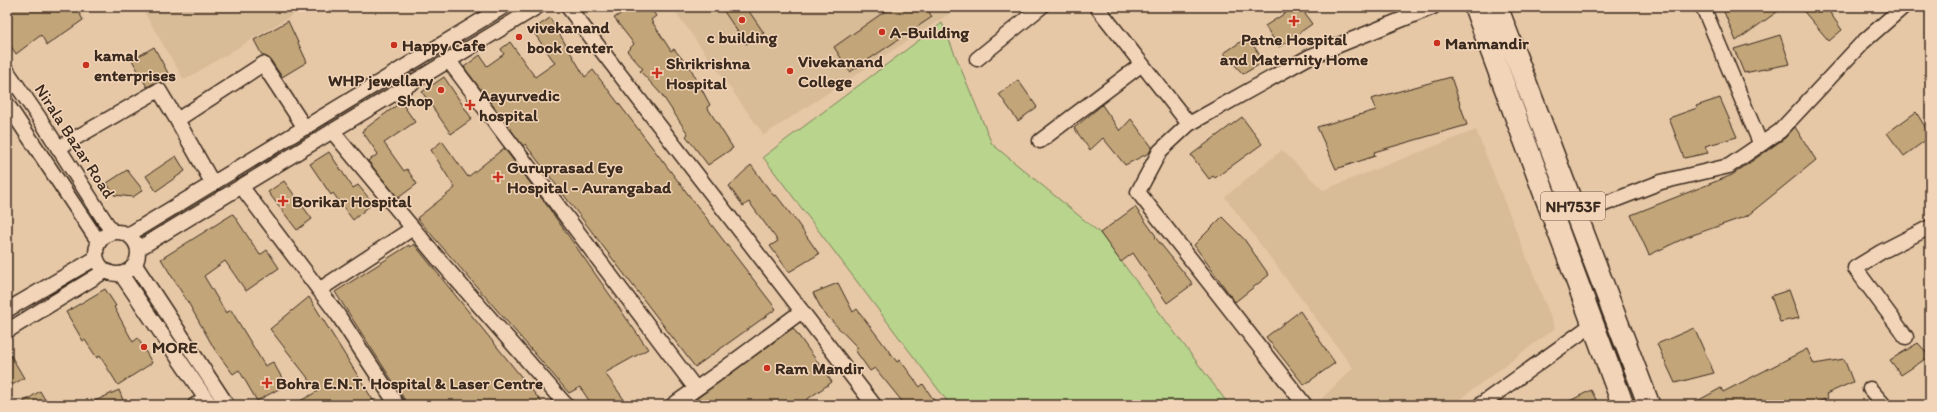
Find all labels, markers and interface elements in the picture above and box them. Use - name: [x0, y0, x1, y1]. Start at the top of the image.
- marker: c building: [737, 15, 747, 25]
- marker: Patne Hospital and Maternity Home: [1288, 15, 1300, 27]
- place label: vivekanand book center: [527, 17, 613, 57]
- place label: A-Building: [889, 22, 969, 43]
- place label: c building: [707, 27, 778, 48]
- marker: A-Building: [877, 27, 887, 37]
- place label: Patne Hospital and Maternity Home: [1220, 29, 1368, 70]
- marker: vivekanand book center: [514, 32, 524, 42]
- place label: Manmandir: [1445, 33, 1529, 53]
- place label: Happy Cafe: [402, 35, 486, 56]
- marker: Manmandir: [1432, 38, 1442, 48]
- marker: Happy Cafe: [389, 40, 399, 50]
- place label: kamal enterprises: [94, 45, 176, 86]
- place label: Vivekanand College: [798, 51, 884, 92]
- place label: Shrikrishna Hospital: [666, 53, 751, 94]
- marker: kamal enterprises: [81, 60, 91, 70]
- marker: Vivekanand College: [785, 66, 795, 76]
- marker: Shrikrishna Hospital: [651, 67, 663, 79]
- place label: WHP jewellary Shop: [328, 70, 434, 111]
- street label: Nirala Bazar Road: [31, 80, 119, 202]
- marker: WHP jewellary Shop: [436, 85, 446, 95]
- place label: Aayurvedic hospital: [478, 85, 560, 126]
- marker: Aayurvedic hospital: [464, 99, 476, 111]
- place label: Guruprasad Eye Hospital - Aurangabad: [507, 157, 672, 198]
- marker: Guruprasad Eye Hospital - Aurangabad: [492, 171, 504, 183]
- place label: Borikar Hospital: [292, 191, 412, 212]
- road number: NH753F: [1541, 192, 1605, 220]
- marker: Borikar Hospital: [277, 195, 289, 207]
- place label: MORE: [152, 337, 198, 357]
- marker: MORE: [139, 342, 149, 352]
- place label: Ram Mandir: [775, 358, 864, 378]
- marker: Ram Mandir: [762, 363, 772, 373]
- place label: Bohra E.N.T. Hospital & Laser Centre: [276, 373, 543, 394]
- marker: Bohra E.N.T. Hospital & Laser Centre: [261, 377, 273, 389]

